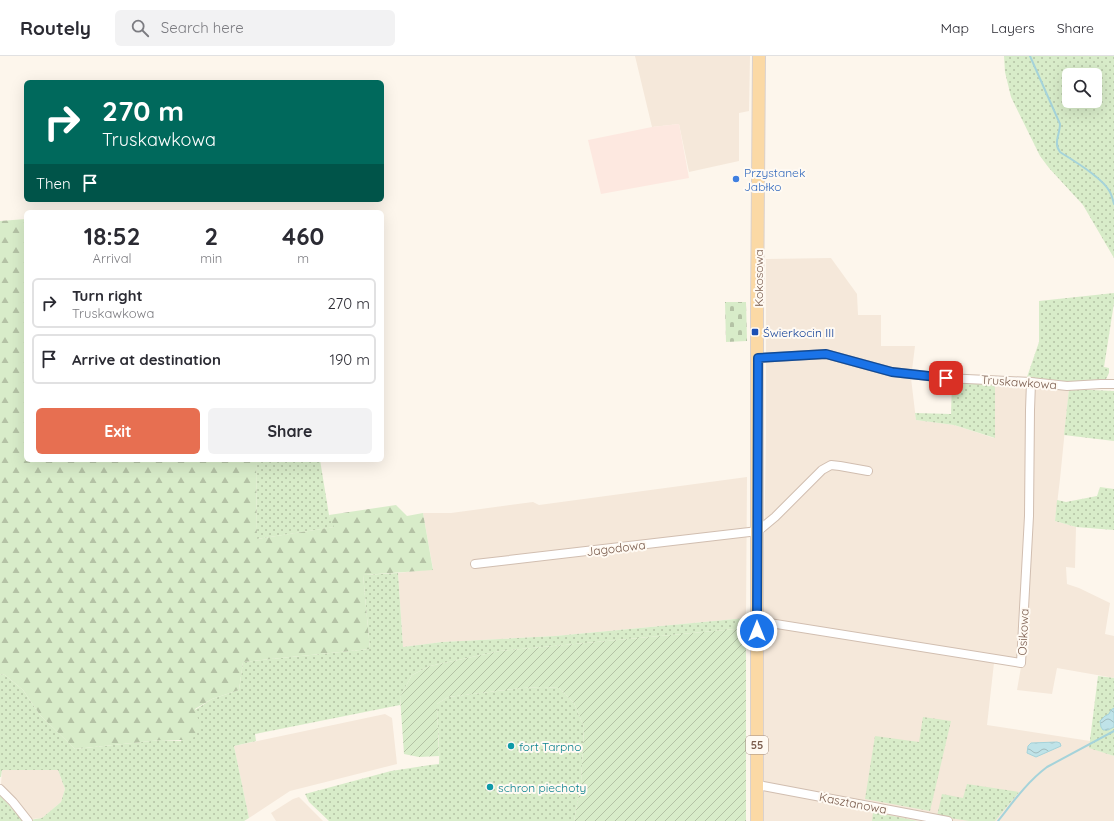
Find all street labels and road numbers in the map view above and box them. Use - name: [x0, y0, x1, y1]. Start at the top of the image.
- street label: Kokosowa: [751, 249, 766, 307]
- street label: Truskawkowa: [981, 372, 1057, 392]
- street label: Jagodowa: [586, 537, 646, 559]
- street label: Osikowa: [1014, 608, 1032, 656]
- road number: 55: [746, 736, 768, 754]
- street label: Kasztanowa: [818, 789, 888, 817]

